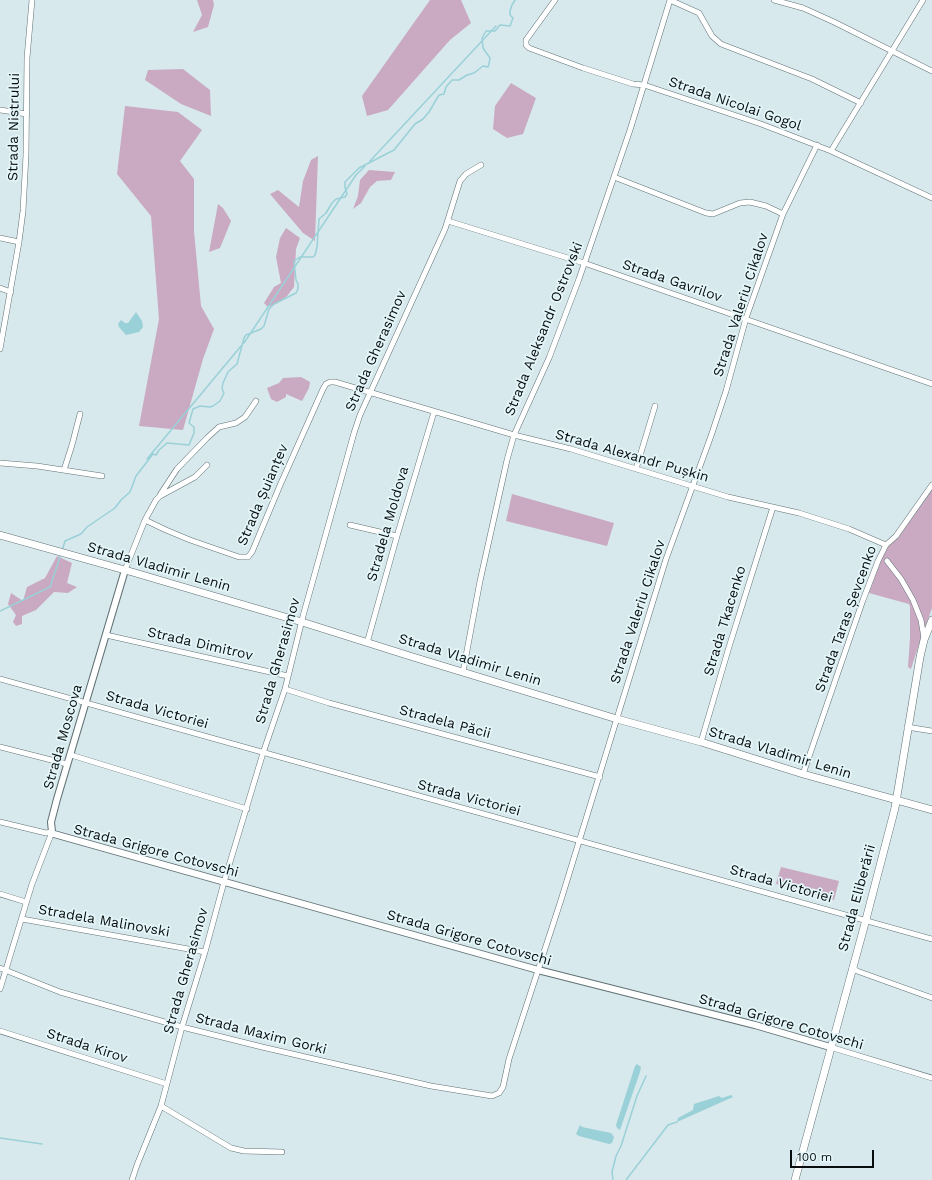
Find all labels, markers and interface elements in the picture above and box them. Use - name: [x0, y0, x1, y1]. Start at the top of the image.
- street label: Strada Nistrului: [5, 73, 23, 181]
- street label: Strada Nicolai Gogol: [666, 73, 804, 135]
- street label: Strada Valeriu Cikalov: [710, 231, 772, 379]
- street label: Strada Aleksandr Ostrovski: [501, 240, 587, 418]
- street label: Strada Gavrilov: [620, 256, 724, 306]
- street label: Strada Gherasimov: [342, 288, 410, 414]
- street label: Strada Alexandr Pușkin: [553, 426, 711, 486]
- street label: Strada Șuianțev: [234, 442, 292, 548]
- street label: Stradela Moldova: [364, 465, 412, 583]
- street label: Strada Vladimir Lenin: [85, 538, 233, 596]
- street label: Strada Valeriu Cikalov: [607, 538, 669, 686]
- street label: Strada Taras Șevcenko: [812, 543, 880, 695]
- street label: Strada Tkacenko: [700, 564, 750, 678]
- street label: Strada Gherasimov: [252, 596, 304, 726]
- street label: Strada Dimitrov: [146, 624, 254, 664]
- street label: Strada Vladimir Lenin: [397, 630, 543, 690]
- street label: Strada Moscova: [40, 682, 86, 792]
- street label: Strada Victoriei: [104, 687, 210, 733]
- street label: Stradela Păcii: [397, 702, 493, 742]
- street label: Strada Vladimir Lenin: [707, 723, 853, 783]
- street label: Strada Victoriei: [416, 776, 522, 820]
- street label: Strada Grigore Cotovschi: [72, 821, 240, 881]
- street label: Strada Eliberării: [835, 843, 879, 953]
- street label: Strada Victoriei: [728, 861, 834, 907]
- street label: Stradela Malinovski: [37, 901, 171, 941]
- street label: Strada Gherasimov: [160, 906, 212, 1036]
- street label: Strada Grigore Cotovschi: [385, 906, 553, 970]
- street label: Strada Grigore Cotovschi: [697, 990, 865, 1054]
- street label: Strada Maxim Gorki: [194, 1010, 328, 1058]
- street label: Strada Kirov: [45, 1025, 129, 1067]
- scale bar: [792, 1142, 876, 1168]
- text: 100 m: [797, 1150, 832, 1164]

